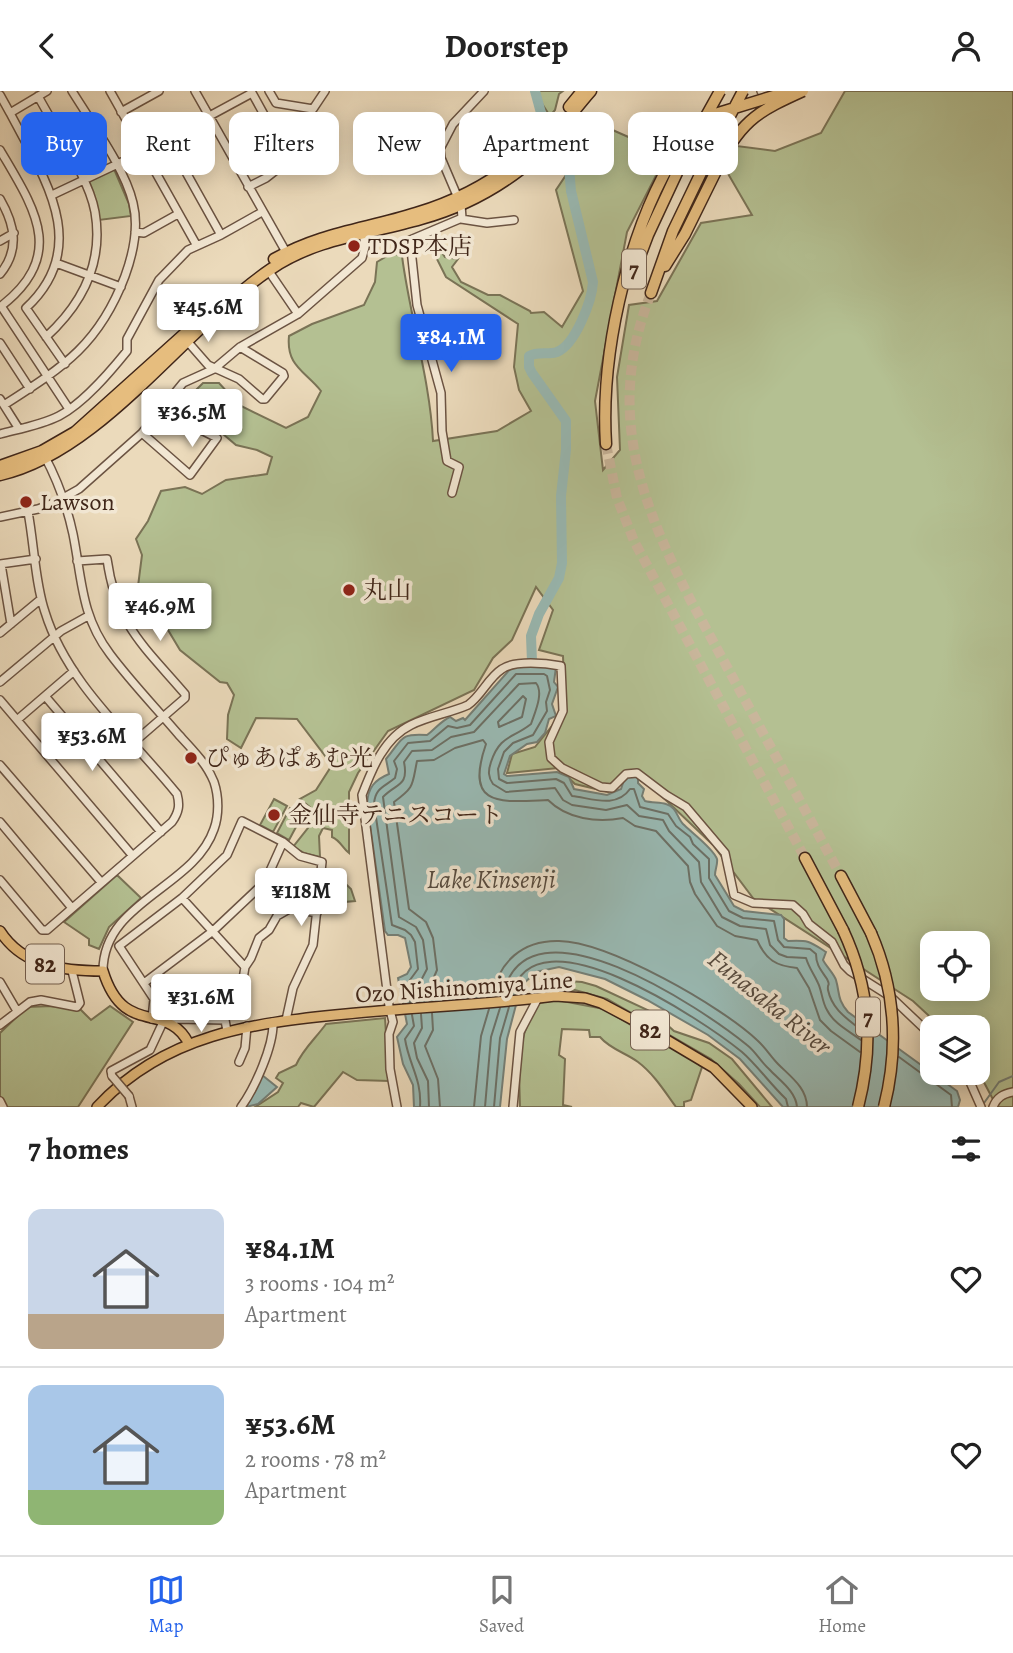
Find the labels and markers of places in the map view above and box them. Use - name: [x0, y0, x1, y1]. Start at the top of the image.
- place label: TDSP本店: [368, 230, 472, 262]
- marker: TDSP本店: [346, 238, 362, 254]
- pin: ¥45.6M: [151, 285, 265, 344]
- pin: ¥84.1M: [394, 315, 508, 374]
- pin: ¥36.5M: [135, 389, 249, 449]
- place label: Lawson: [40, 486, 115, 518]
- marker: Lawson: [18, 494, 34, 510]
- place label: 丸山: [363, 574, 411, 606]
- marker: 丸山: [341, 582, 357, 598]
- pin: ¥46.9M: [103, 583, 217, 643]
- pin: ¥53.6M: [35, 713, 149, 773]
- place label: ぴゅあぱぁむ光: [205, 742, 373, 774]
- marker: ぴゅあぱぁむ光: [183, 750, 199, 766]
- place label: 金仙寺テニスコート: [288, 799, 503, 831]
- marker: 金仙寺テニスコート: [266, 807, 282, 823]
- pin: ¥118M: [252, 869, 350, 928]
- pin: ¥31.6M: [144, 975, 258, 1034]

